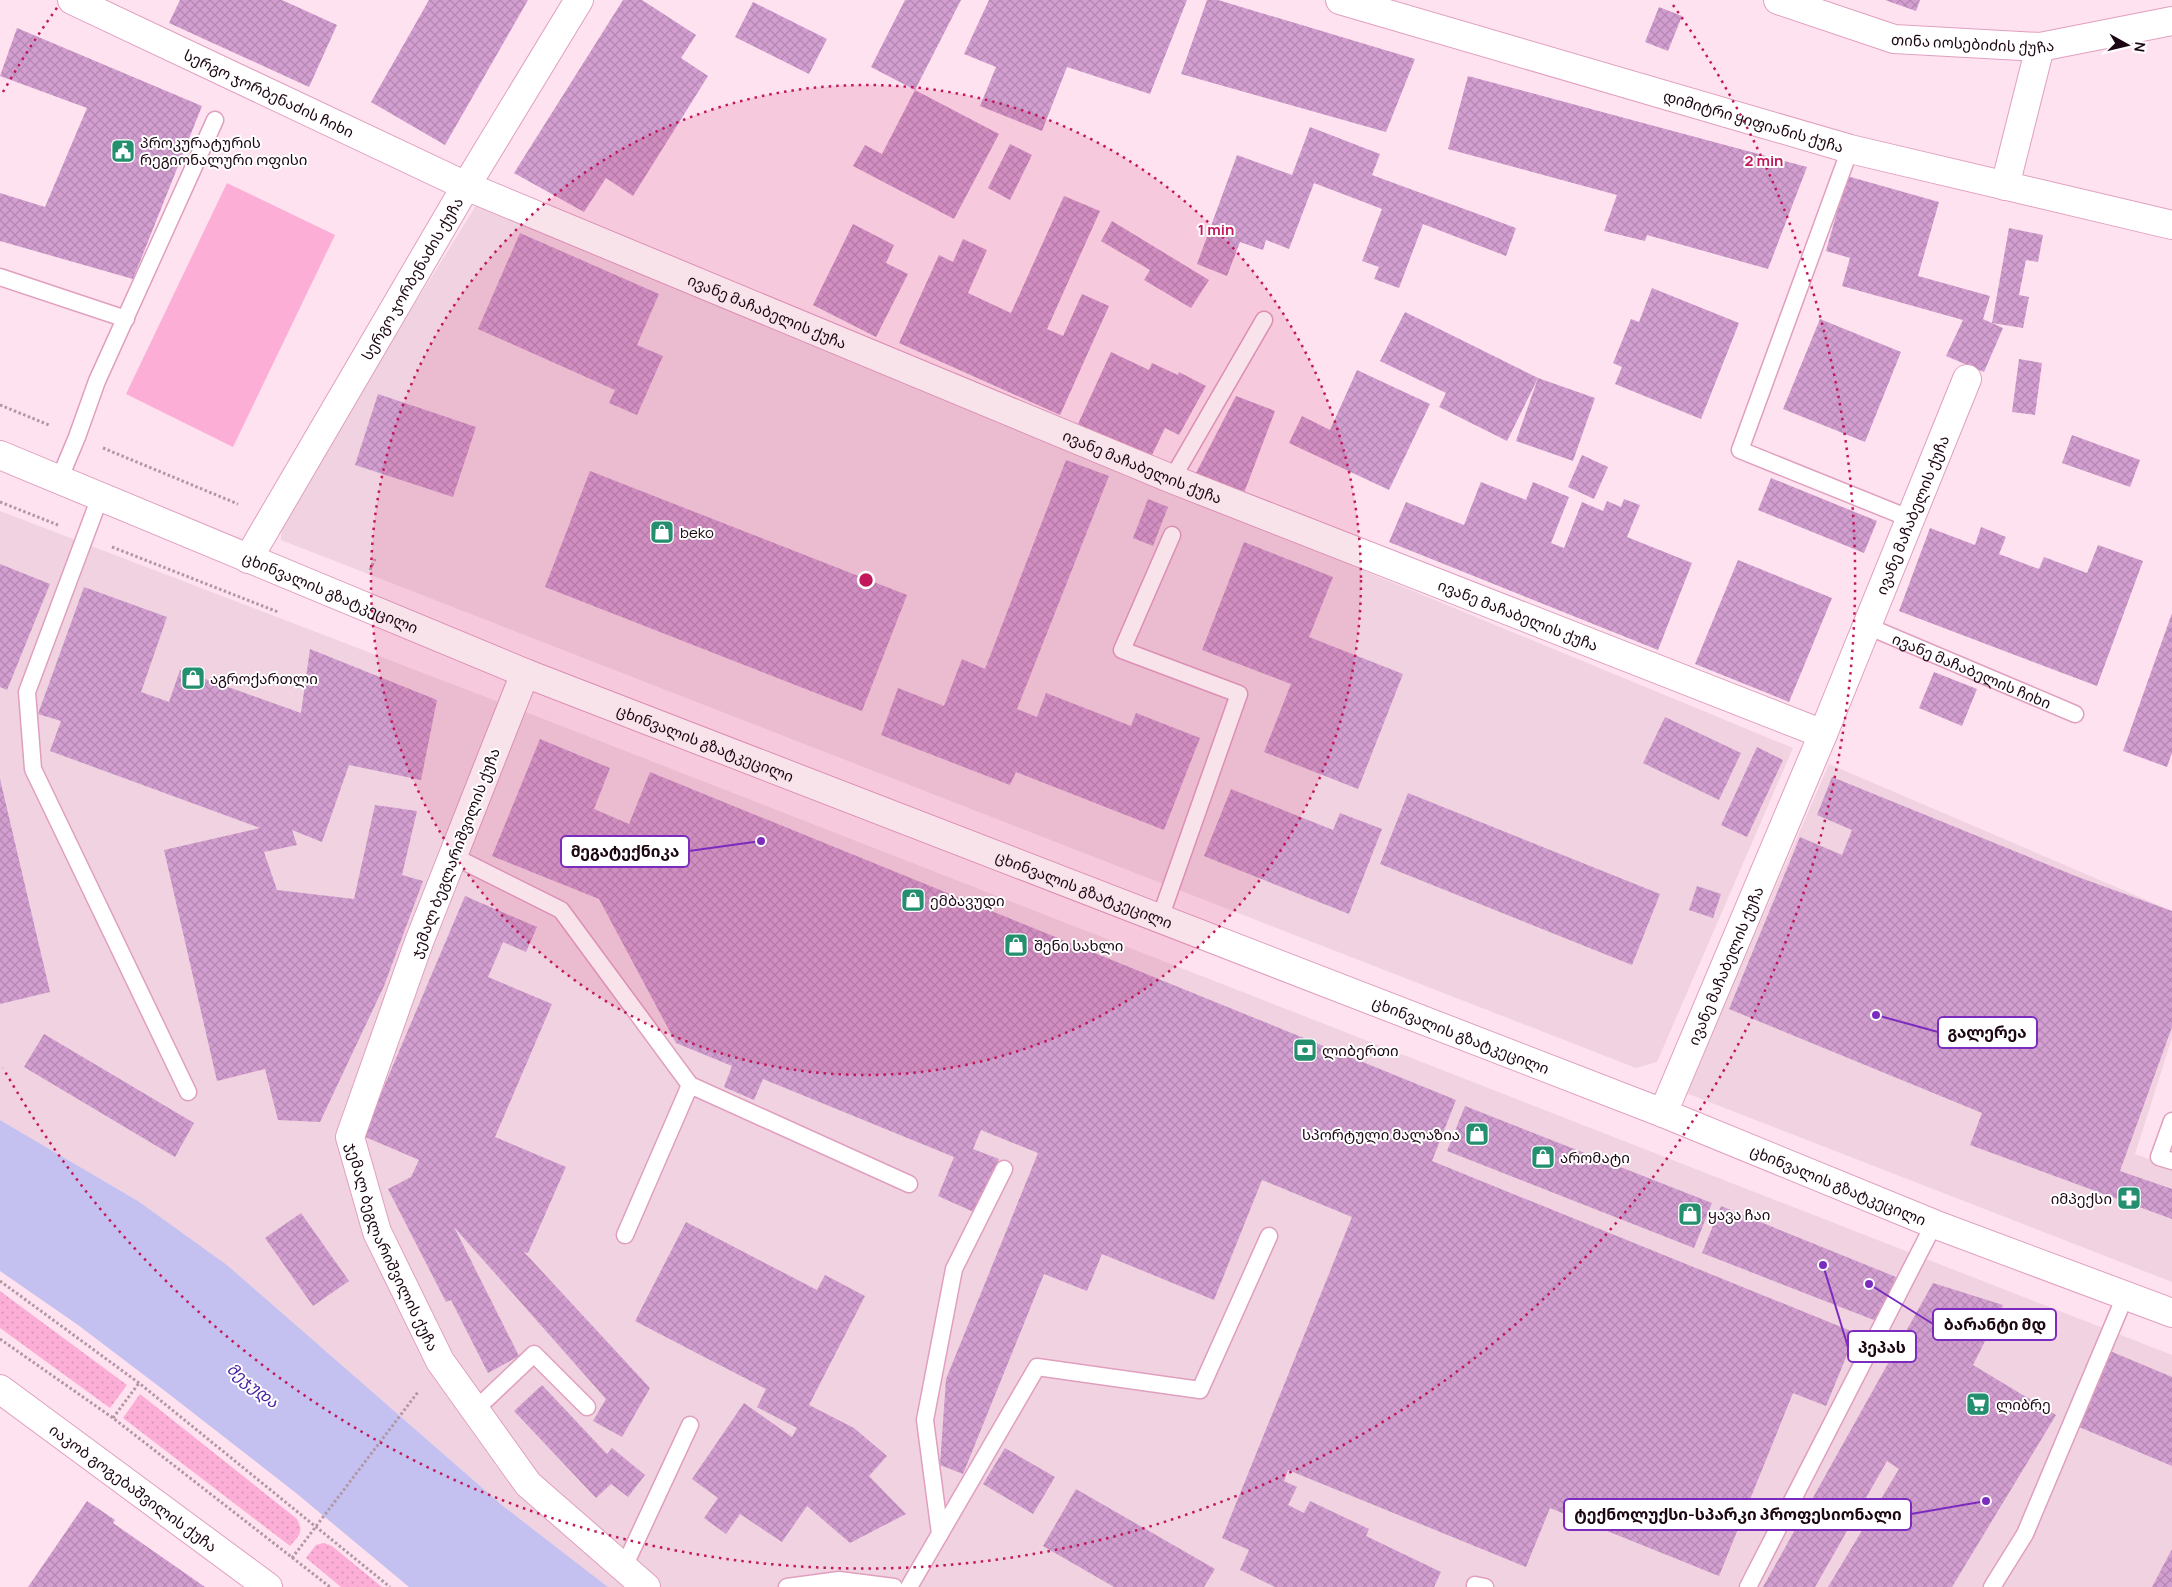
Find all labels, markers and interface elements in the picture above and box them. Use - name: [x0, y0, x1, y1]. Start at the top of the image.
- north arrow: [2102, 20, 2152, 70]
- street label: თინა იოსებიძის ქუჩა: [1891, 28, 2056, 58]
- text: N: [2130, 41, 2150, 53]
- street label: სერგო ჯორბენაძის ჩიხი: [181, 44, 358, 142]
- street label: დიმიტრი ყიფიანის ქუჩა: [1661, 85, 1846, 157]
- place label: პროკურატურის რეგიონალური ოფისი: [140, 132, 307, 170]
- public building icon: პროკურატურის რეგიონალური ოფისი: [110, 138, 136, 164]
- text: 2 min: [1744, 150, 1784, 171]
- street label: სერგო ჯორბენაძის ქუჩა: [356, 193, 468, 364]
- text: 1 min: [1198, 219, 1234, 240]
- street label: ივანე მაჩაბელის ქუჩა: [685, 269, 850, 353]
- street label: ივანე მაჩაბელის ქუჩა: [1060, 424, 1225, 508]
- street label: ივანე მაჩაბელის ქუჩა: [1870, 432, 1954, 598]
- shop icon: beko: [649, 519, 675, 545]
- place label: beko: [680, 522, 714, 543]
- street label: ცხინვალის გზატკეცილი: [240, 546, 422, 638]
- centre of rings: [857, 571, 875, 589]
- street label: ივანე მაჩაბელის ქუჩა: [1435, 574, 1601, 655]
- street label: ივანე მაჩაბელის ჩიხი: [1889, 628, 2055, 713]
- shop icon: აგროქართლი: [180, 665, 206, 691]
- place label: აგროქართლი: [210, 668, 318, 689]
- street label: ცხინვალის გზატკეცილი: [614, 699, 797, 787]
- street label: ჯემალ ბეგლარიშვილის ქუჩა: [405, 745, 505, 961]
- callout: მეგატექნიკა: [561, 836, 689, 867]
- text: მეგატექნიკა: [571, 840, 679, 862]
- street label: ცხინვალის გზატკეცილი: [993, 845, 1176, 933]
- street label: ივანე მაჩაბელის ქუჩა: [1682, 883, 1768, 1048]
- shop icon: ემბავუდი: [900, 887, 926, 913]
- place label: ემბავუდი: [930, 890, 1005, 911]
- shop icon: შენი სახლი: [1003, 932, 1029, 958]
- place label: შენი სახლი: [1034, 935, 1123, 956]
- street label: ცხინვალის გზატკეცილი: [1369, 991, 1553, 1079]
- callout: გალერეა: [1938, 1017, 2037, 1048]
- text: გალერეა: [1947, 1021, 2027, 1043]
- bank icon: ლიბერთი: [1292, 1037, 1318, 1063]
- place label: ლიბერთი: [1322, 1040, 1399, 1061]
- shop icon: სპორტული მალაზია: [1464, 1121, 1490, 1147]
- place label: სპორტული მალაზია: [1302, 1124, 1460, 1145]
- street label: ცხინვალის გზატკეცილი: [1747, 1139, 1929, 1230]
- street label: ჯემალ ბეგლარიშვილის ქუჩა: [342, 1140, 444, 1354]
- shop icon: არომატი: [1530, 1144, 1556, 1170]
- place label: არომატი: [1560, 1147, 1630, 1168]
- pharmacy icon: იმპექსი: [2116, 1185, 2142, 1211]
- place label: იმპექსი: [2051, 1188, 2112, 1209]
- shop icon: ყავა ჩაი: [1677, 1201, 1703, 1227]
- place label: ყავა ჩაი: [1708, 1204, 1770, 1225]
- callout: ბარანტი მდ: [1933, 1309, 2056, 1340]
- text: ბარანტი მდ: [1944, 1313, 2046, 1335]
- callout: პეპას: [1848, 1331, 1916, 1362]
- text: პეპას: [1858, 1336, 1906, 1358]
- water label: მეჯუდა: [223, 1357, 284, 1413]
- supermarket icon: ლიბრე: [1965, 1391, 1991, 1417]
- place label: ლიბრე: [1996, 1394, 2051, 1415]
- street label: იაკობ გოგებაშვილის ქუჩა: [45, 1419, 222, 1557]
- callout: ტექნოლუქსი-სპარკი პროფესიონალი: [1564, 1499, 1911, 1530]
- text: ტექნოლუქსი-სპარკი პროფესიონალი: [1574, 1503, 1902, 1525]

